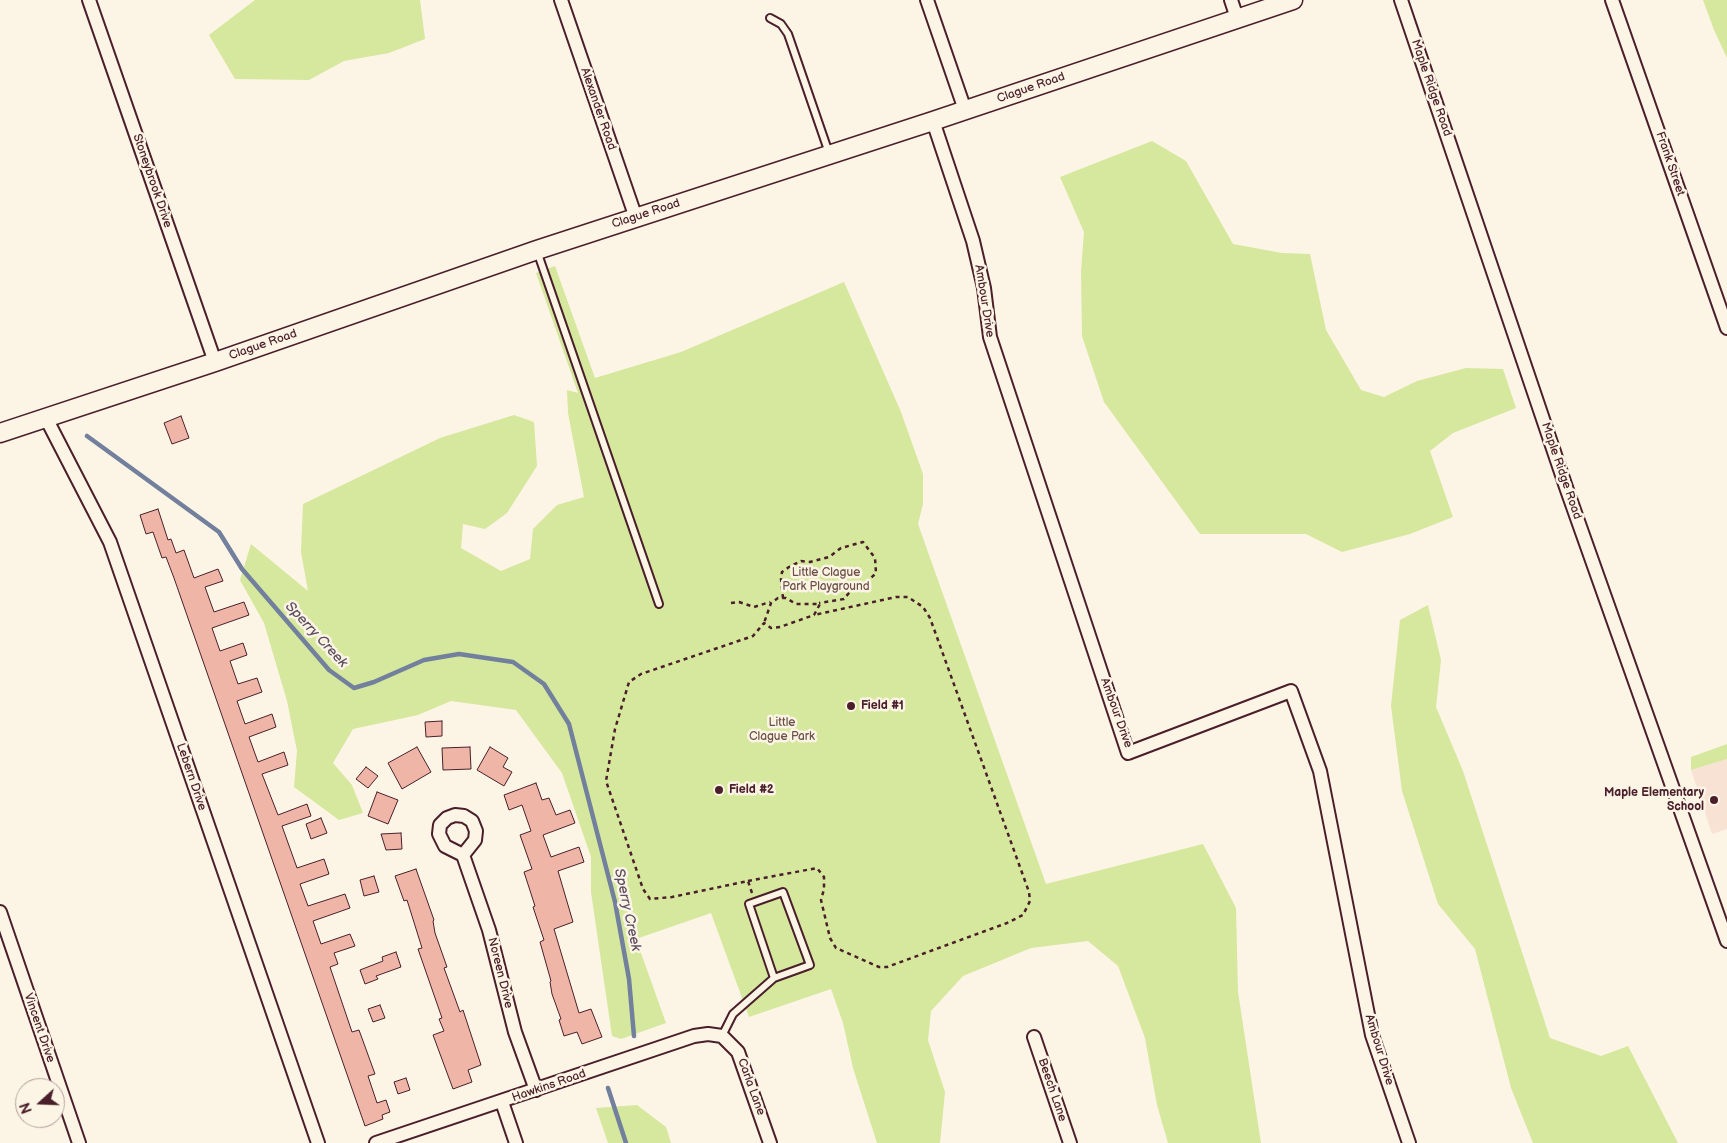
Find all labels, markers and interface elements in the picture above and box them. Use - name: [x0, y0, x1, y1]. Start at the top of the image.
- street label: Maple Ridge Road: [1408, 38, 1454, 138]
- street label: Alexander Road: [577, 66, 619, 152]
- street label: Clague Road: [995, 70, 1067, 106]
- street label: Frank Street: [1652, 130, 1688, 198]
- street label: Stoneybrook Drive: [129, 132, 175, 230]
- street label: Clague Road: [610, 196, 682, 232]
- street label: Ambour Drive: [971, 264, 997, 338]
- street label: Clague Road: [227, 327, 299, 363]
- street label: Maple Ridge Road: [1538, 421, 1584, 521]
- park label: Little Clague Park Playground: [782, 566, 870, 594]
- water label: Sperry Creek: [281, 599, 351, 671]
- street label: Ambour Drive: [1097, 676, 1135, 750]
- place label: Field #1: [861, 699, 904, 713]
- marker: Field #1: [845, 700, 857, 712]
- park label: Little Clague Park: [749, 716, 815, 744]
- street label: Lebern Drive: [173, 742, 209, 812]
- place label: Field #2: [729, 783, 774, 797]
- marker: Field #2: [713, 784, 725, 796]
- place label: Maple Elementary School: [1604, 786, 1704, 814]
- marker: Maple Elementary School: [1708, 794, 1720, 806]
- water label: Sperry Creek: [610, 867, 644, 953]
- street label: Noreen Drive: [484, 936, 516, 1010]
- street label: Vincent Drive: [20, 991, 58, 1065]
- street label: Ambour Drive: [1361, 1013, 1397, 1087]
- street label: Beech Lane: [1034, 1056, 1070, 1124]
- street label: Carla Lane: [734, 1057, 768, 1117]
- street label: Hawkins Road: [510, 1067, 588, 1105]
- north arrow: [15, 1078, 65, 1128]
- text: N: [17, 1100, 36, 1116]

